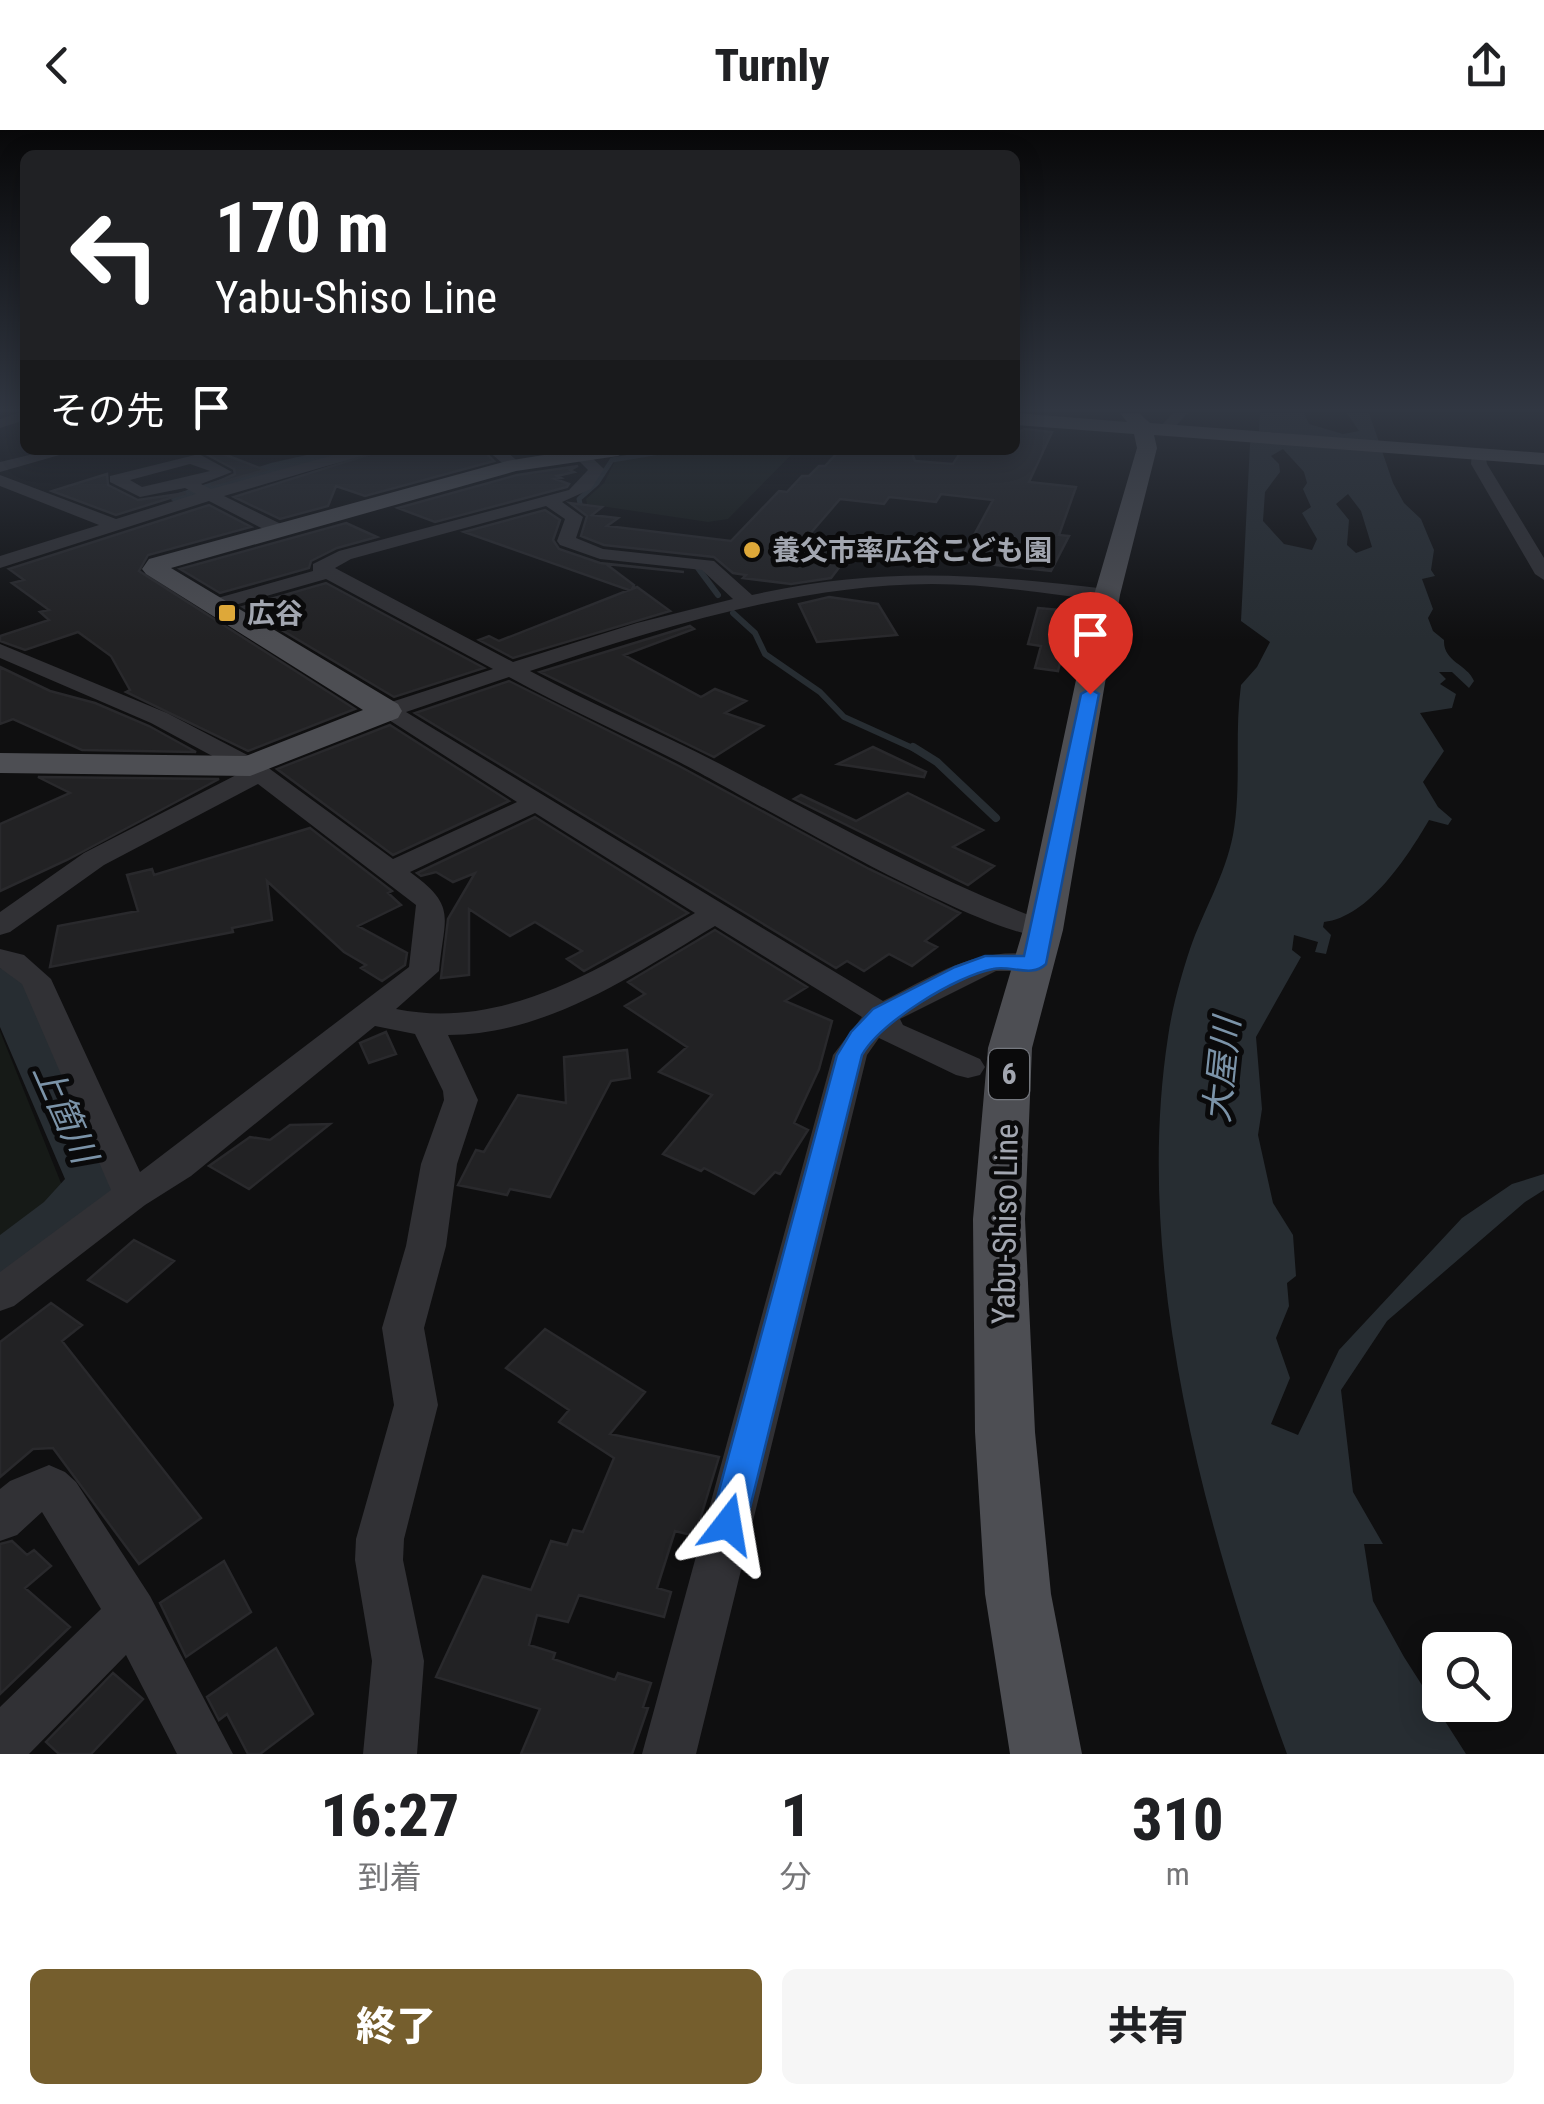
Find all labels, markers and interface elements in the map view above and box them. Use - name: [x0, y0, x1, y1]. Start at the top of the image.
- icon: back: [30, 38, 85, 93]
- icon: share: [1459, 38, 1514, 93]
- text: Turnly: [715, 39, 829, 92]
- text: 170 m: [215, 187, 389, 269]
- icon: left: [50, 190, 180, 320]
- text: Yabu-Shiso Line: [215, 271, 497, 324]
- icon: arrive: [184, 380, 239, 435]
- text: その先: [50, 389, 164, 433]
- place label: 養父市率広谷こども園: [772, 534, 1052, 567]
- marker: 養父市率広谷こども園: [741, 539, 763, 561]
- pin: [1048, 592, 1133, 695]
- place label: 広谷: [247, 597, 303, 630]
- marker: 広谷: [216, 602, 238, 624]
- icon: arrive: [1063, 607, 1118, 662]
- water label: 大屋川: [1197, 1012, 1249, 1124]
- road number: 6: [989, 1049, 1029, 1099]
- water label: 上箇川: [24, 1057, 106, 1173]
- street label: Yabu-Shiso Line: [984, 1123, 1026, 1325]
- position arrow: [676, 1472, 780, 1576]
- map controls: [1422, 1632, 1512, 1722]
- button: search: [1422, 1632, 1512, 1722]
- text: 16:27: [320, 1780, 459, 1851]
- text: 1: [780, 1780, 811, 1851]
- text: 310: [1132, 1784, 1224, 1855]
- text: m: [1166, 1855, 1190, 1893]
- text: 到着: [358, 1858, 422, 1896]
- text: 分: [780, 1858, 812, 1896]
- button: 終了: [30, 1969, 762, 2084]
- button: 共有: [782, 1969, 1514, 2084]

